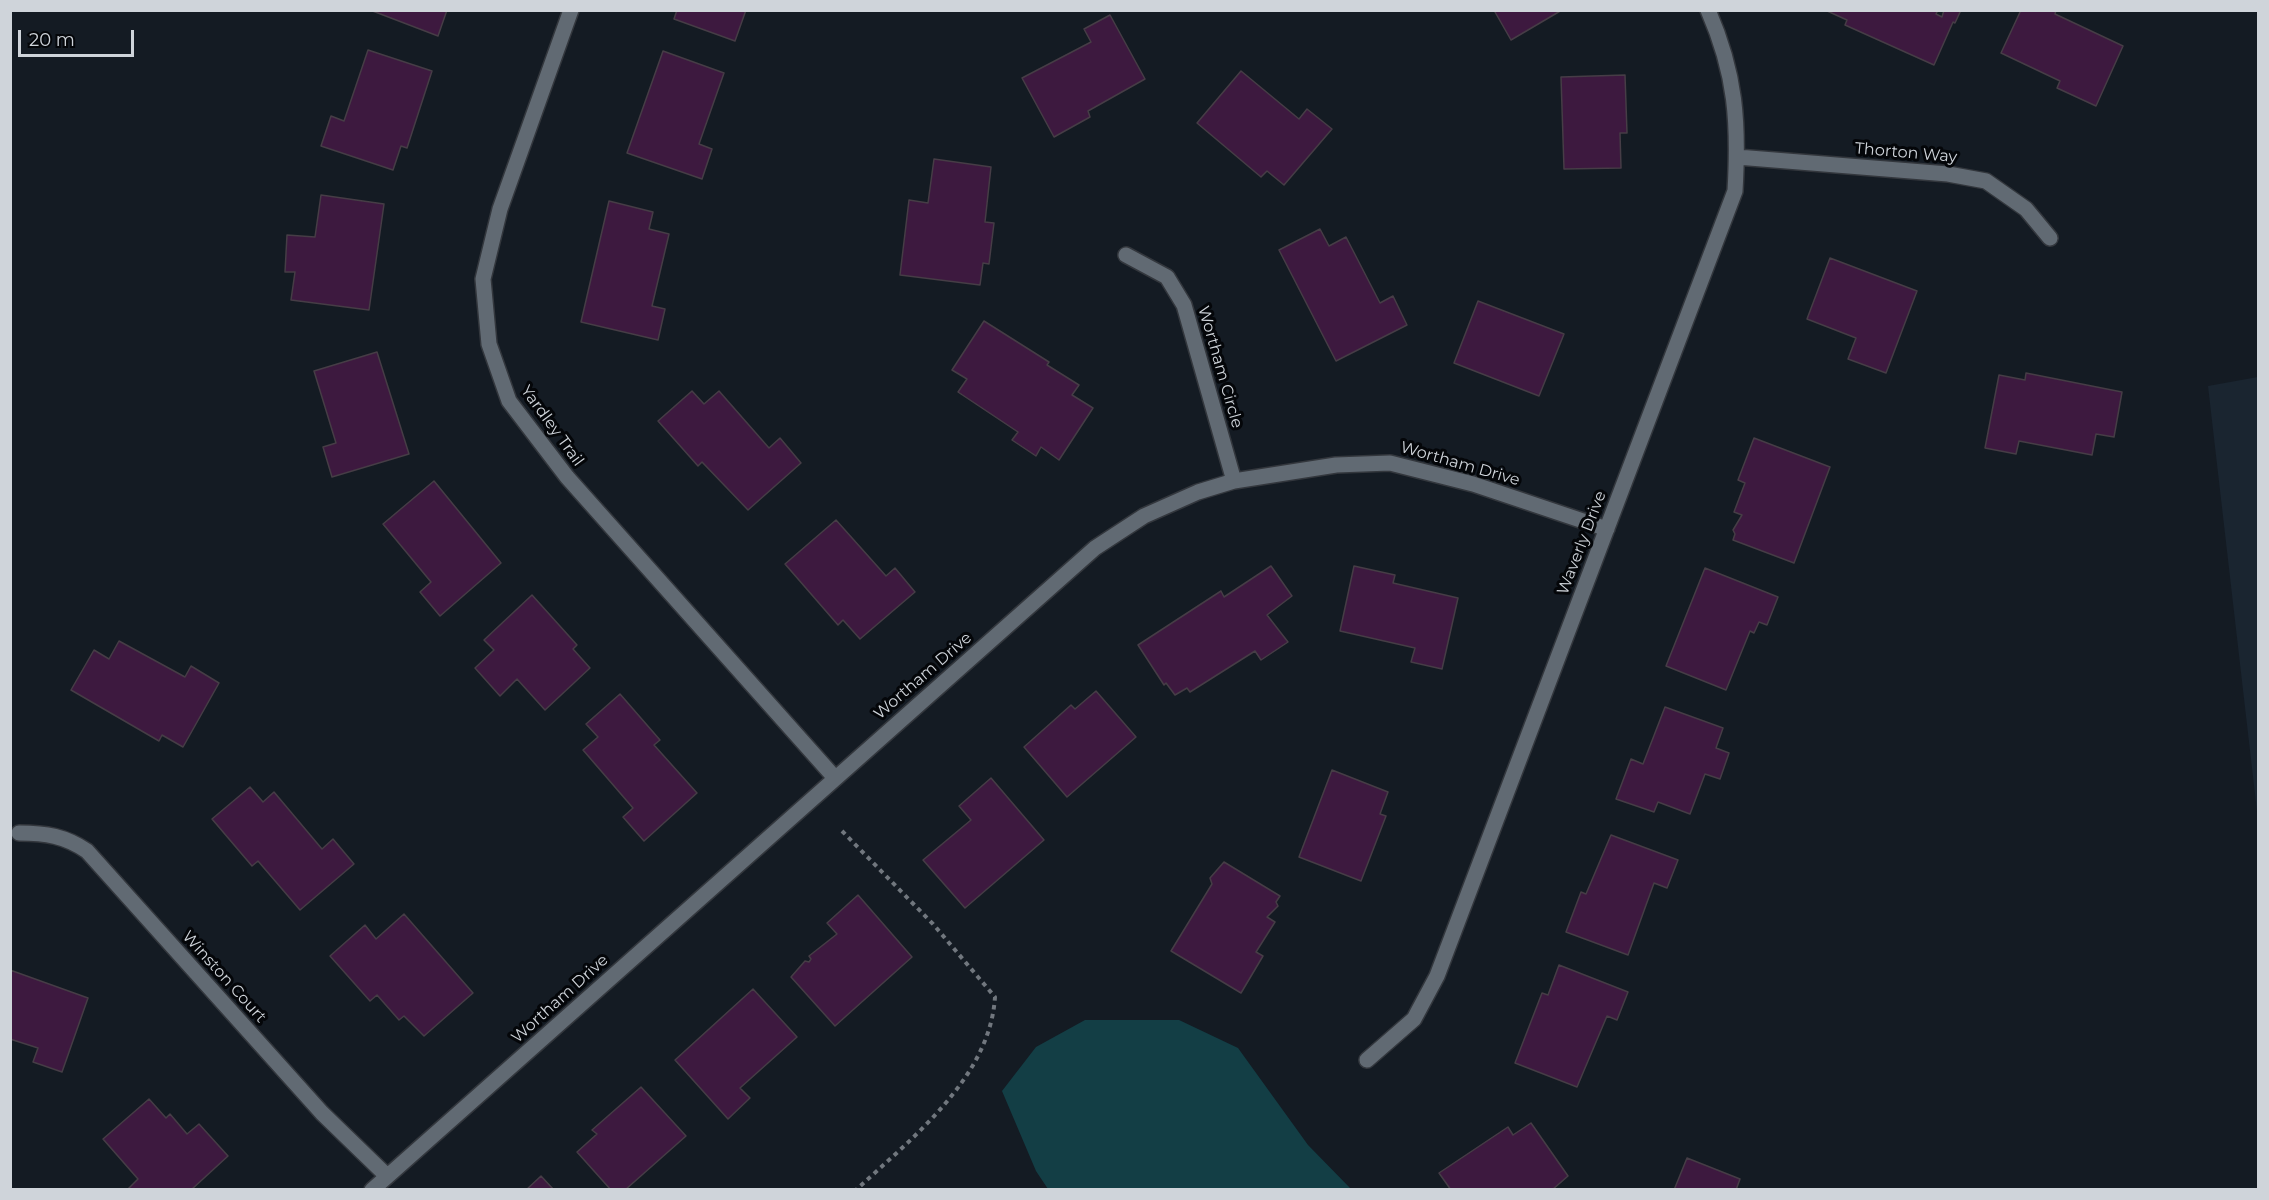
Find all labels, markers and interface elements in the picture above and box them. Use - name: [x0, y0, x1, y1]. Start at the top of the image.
- scale bar: [21, 18, 136, 56]
- text: 20 m: [29, 29, 75, 51]
- street label: Thorton Way: [1854, 139, 1958, 167]
- street label: Wortham Circle: [1193, 304, 1247, 430]
- street label: Yardley Trail: [516, 382, 588, 470]
- street label: Wortham Drive: [1398, 438, 1522, 490]
- street label: Waverly Drive: [1553, 488, 1611, 598]
- street label: Wortham Drive: [870, 628, 976, 724]
- street label: Winston Court: [178, 927, 270, 1027]
- street label: Wortham Drive: [508, 951, 612, 1047]

